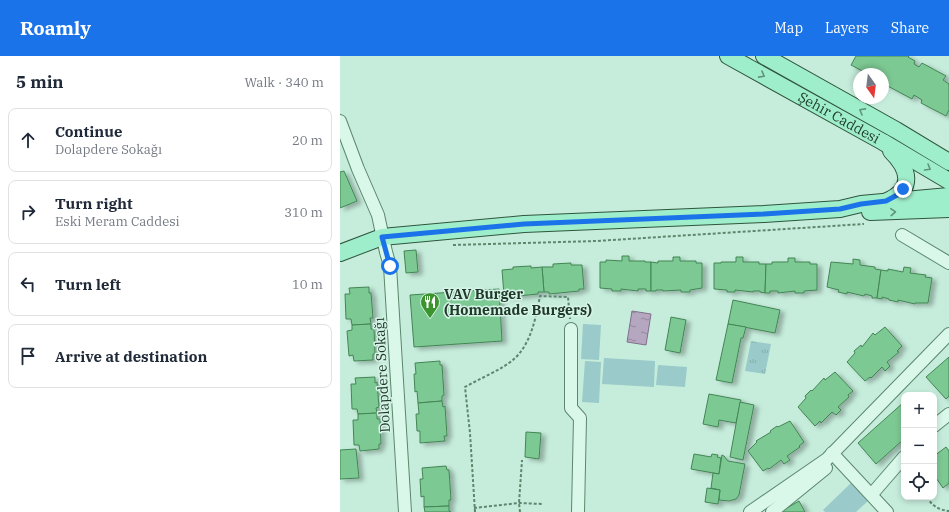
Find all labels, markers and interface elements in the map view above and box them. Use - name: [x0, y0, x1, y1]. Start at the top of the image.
- text: Roamly: [20, 16, 91, 40]
- text: Map: [775, 19, 803, 37]
- text: Layers: [825, 19, 869, 37]
- text: Share: [891, 19, 929, 37]
- north arrow: [853, 68, 889, 104]
- one-way arrow: [758, 70, 765, 78]
- text: 5 min: [16, 71, 64, 93]
- text: Walk · 340 m: [245, 74, 324, 91]
- street label: Şehir Caddesi: [795, 88, 883, 148]
- one-way arrow: [859, 109, 866, 116]
- text: Continue: [55, 122, 122, 141]
- icon: ahead: [17, 129, 39, 151]
- text: 20 m: [292, 132, 323, 149]
- text: Dolapdere Sokağı: [55, 141, 162, 158]
- one-way arrow: [924, 164, 931, 171]
- route end: [894, 180, 912, 198]
- text: Turn right: [55, 194, 133, 213]
- icon: right: [17, 201, 39, 223]
- text: 310 m: [284, 204, 323, 221]
- one-way arrow: [890, 207, 896, 216]
- text: Eski Meram Caddesi: [55, 213, 180, 230]
- route start: [381, 257, 399, 275]
- icon: left: [17, 273, 39, 295]
- text: Turn left: [55, 275, 121, 294]
- text: 10 m: [292, 276, 323, 293]
- place label: VAV Burger (Homemade Burgers): [444, 285, 592, 319]
- restaurant icon: VAV Burger (Homemade Burgers): [419, 291, 441, 319]
- street label: Dolapdere Sokağı: [370, 317, 394, 433]
- icon: arrive: [17, 345, 39, 367]
- text: Arrive at destination: [55, 347, 207, 366]
- map controls: [901, 392, 937, 500]
- button: +: [901, 392, 937, 428]
- button: −: [901, 428, 937, 464]
- button: locate: [901, 464, 937, 500]

